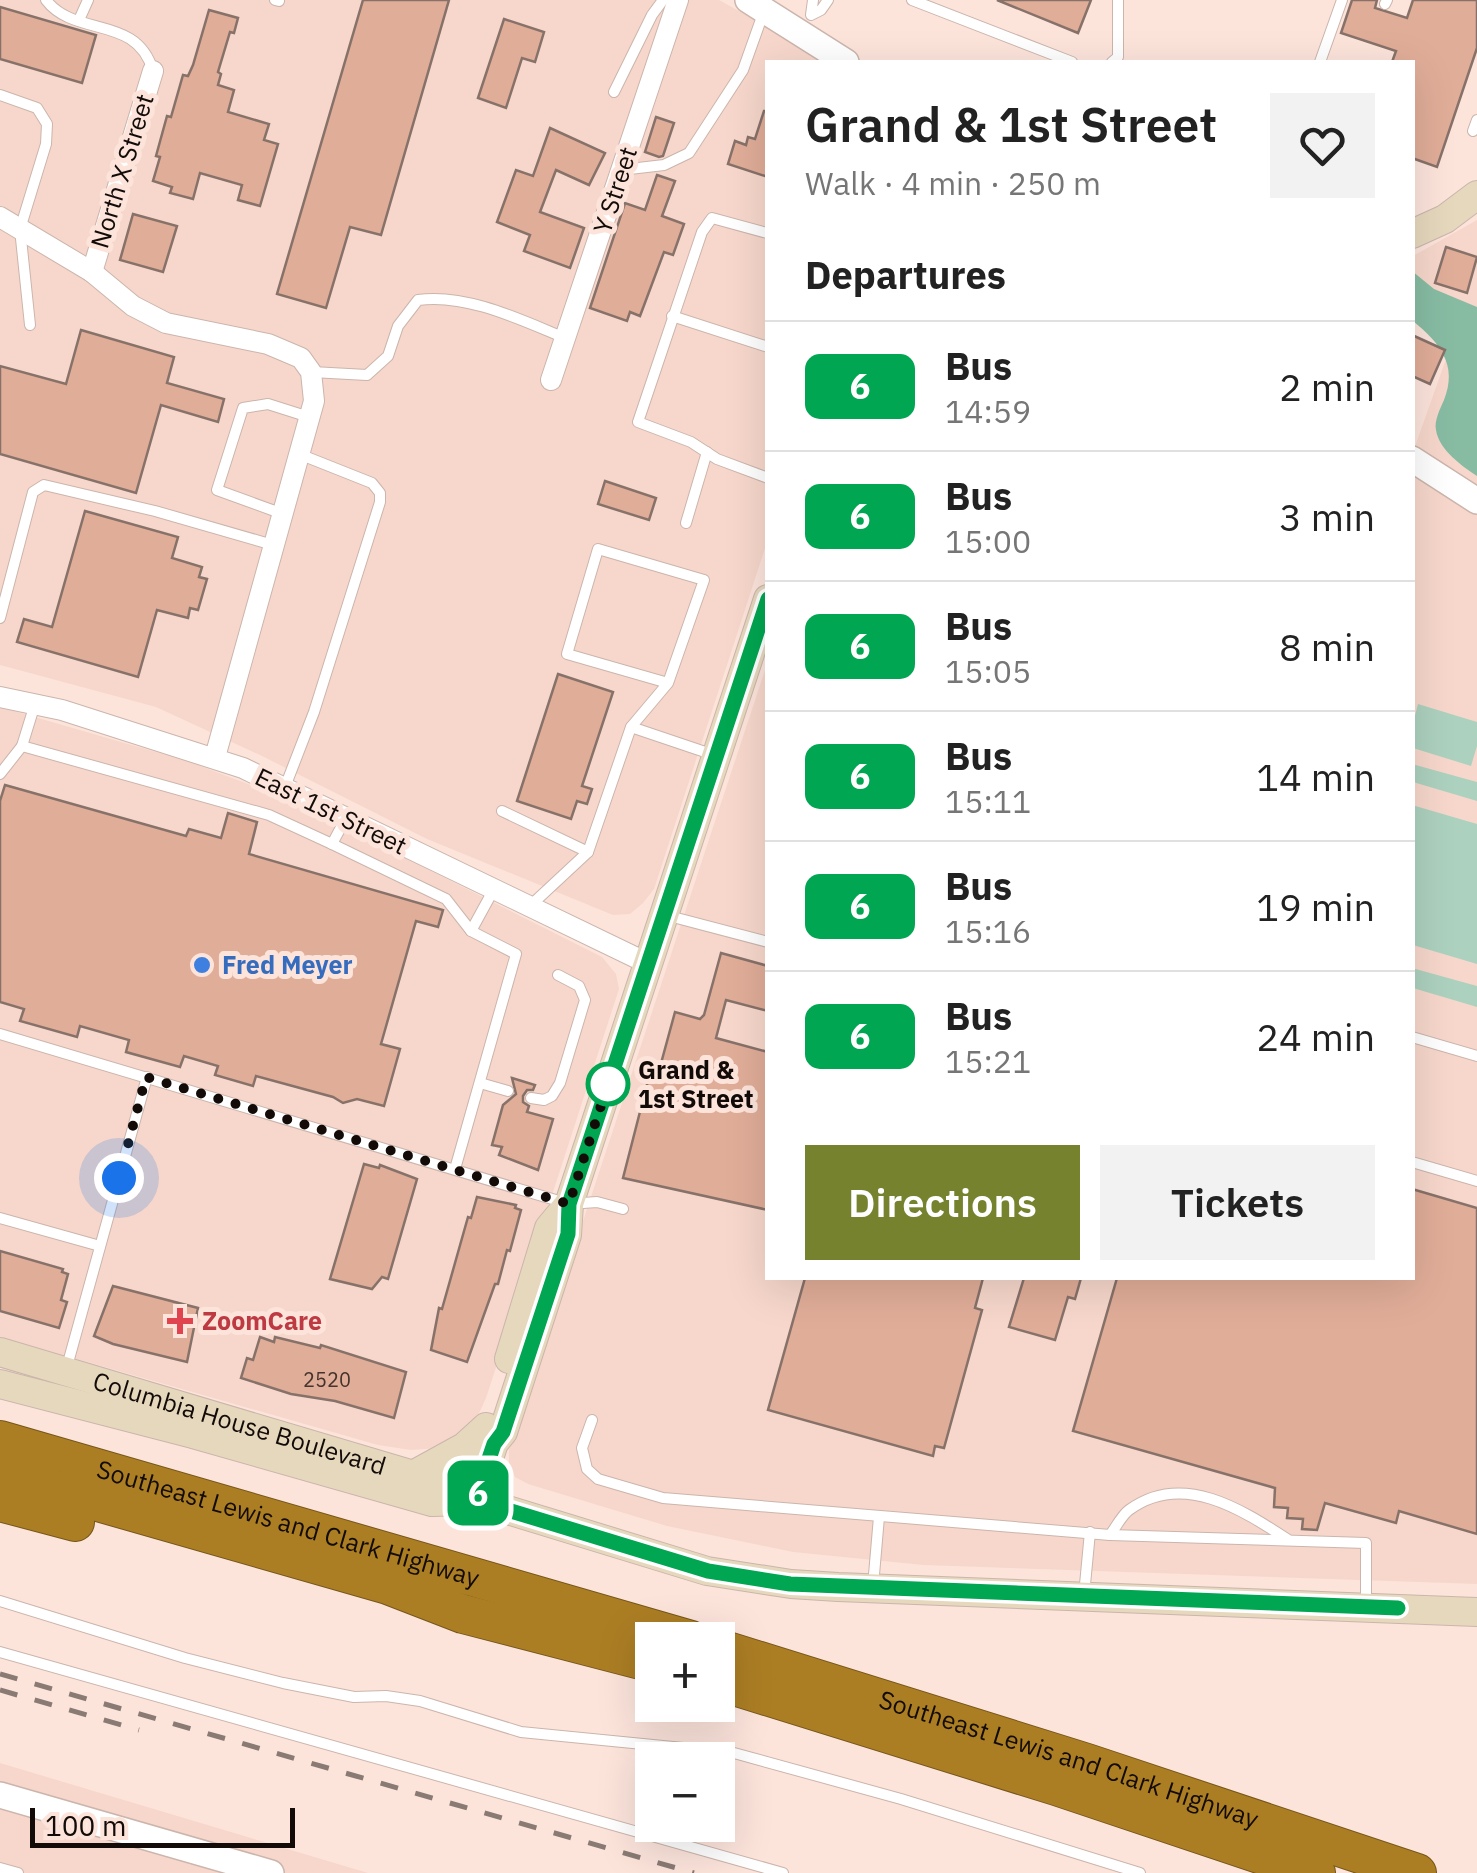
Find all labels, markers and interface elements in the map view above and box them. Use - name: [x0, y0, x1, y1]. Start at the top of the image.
- street label: North X Street: [82, 90, 161, 252]
- text: Grand & 1st Street: [805, 93, 1217, 155]
- button: heart: [1270, 93, 1375, 198]
- street label: Y Street: [585, 142, 644, 237]
- text: Walk · 4 min · 250 m: [805, 162, 1101, 204]
- text: Departures: [805, 250, 1006, 299]
- text: Bus: [945, 341, 1012, 390]
- text: 2 min: [1279, 362, 1375, 411]
- text: 6: [849, 363, 871, 409]
- text: 14:59: [945, 390, 1031, 432]
- text: Bus: [945, 471, 1012, 520]
- text: 3 min: [1279, 492, 1375, 541]
- text: 6: [849, 493, 871, 539]
- text: 15:00: [945, 520, 1031, 562]
- text: Bus: [945, 601, 1012, 650]
- text: 8 min: [1279, 622, 1375, 671]
- text: 6: [849, 623, 871, 669]
- text: 15:05: [945, 650, 1031, 692]
- text: Bus: [945, 731, 1012, 780]
- text: 14 min: [1256, 752, 1375, 801]
- text: 6: [849, 753, 871, 799]
- street label: East 1st Street: [250, 760, 413, 862]
- text: 15:11: [945, 780, 1031, 822]
- text: Bus: [945, 861, 1012, 910]
- text: 19 min: [1256, 882, 1375, 931]
- text: 6: [849, 883, 871, 929]
- text: 15:16: [945, 910, 1031, 952]
- place label: Fred Meyer: [222, 948, 353, 981]
- marker: Fred Meyer: [191, 954, 213, 976]
- text: Bus: [945, 991, 1012, 1040]
- text: 24 min: [1256, 1012, 1375, 1061]
- text: 6: [849, 1013, 871, 1059]
- text: 15:21: [945, 1040, 1031, 1082]
- place label: Grand & 1st Street: [638, 1053, 754, 1115]
- marker: Grand & 1st Street: [587, 1063, 629, 1105]
- button: Directions: [805, 1145, 1080, 1260]
- button: Tickets: [1100, 1145, 1375, 1260]
- your location: [94, 1153, 144, 1203]
- place label: ZoomCare: [202, 1304, 322, 1337]
- marker: ZoomCare: [167, 1308, 193, 1334]
- street label: Columbia House Boulevard: [89, 1364, 390, 1482]
- house number: 2520: [303, 1366, 351, 1393]
- street label: Southeast Lewis and Clark Highway: [93, 1452, 484, 1594]
- line badge: 6: [446, 1460, 510, 1526]
- text: 6: [467, 1470, 489, 1516]
- map controls: [635, 1622, 735, 1842]
- button: +: [635, 1622, 735, 1722]
- street label: Southeast Lewis and Clark Highway: [875, 1682, 1264, 1835]
- button: −: [635, 1742, 735, 1842]
- scale bar: [30, 1803, 295, 1848]
- text: 100 m: [45, 1807, 126, 1844]

